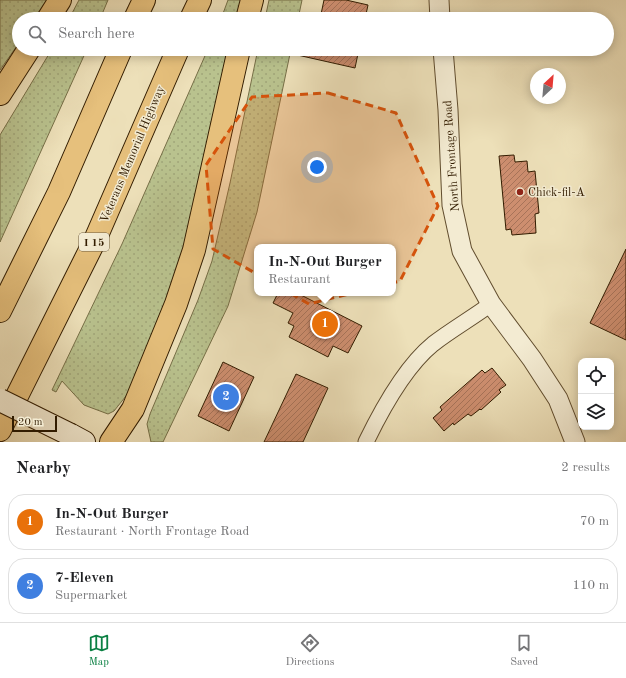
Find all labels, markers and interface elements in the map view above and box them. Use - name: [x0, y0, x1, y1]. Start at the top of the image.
- search box: [12, 12, 614, 56]
- icon: search: [26, 23, 48, 45]
- text: Search here: [58, 27, 135, 42]
- north arrow: [530, 68, 566, 104]
- street label: Veterans Memorial Highway: [99, 83, 168, 225]
- street label: North Frontage Road: [442, 100, 462, 212]
- your location: [307, 157, 327, 177]
- marker: Chick-fil-A: [515, 187, 525, 197]
- place label: Chick-fil-A: [528, 187, 585, 199]
- road number: I 15: [79, 233, 109, 251]
- popup: [254, 244, 396, 296]
- text: In-N-Out Burger: [268, 255, 382, 270]
- text: Restaurant: [268, 273, 330, 286]
- pin: 1: [312, 309, 338, 339]
- map controls: [578, 358, 614, 430]
- button: locate: [578, 358, 614, 394]
- pin: 2: [213, 382, 239, 412]
- button: layers: [578, 394, 614, 430]
- scale bar: [12, 414, 57, 433]
- text: 20 m: [18, 417, 43, 428]
- text: Nearby: [16, 460, 71, 477]
- text: 2 results: [561, 461, 610, 474]
- text: In-N-Out Burger: [55, 507, 168, 522]
- text: 1: [26, 515, 34, 528]
- text: 70 m: [580, 515, 609, 528]
- text: Restaurant · North Frontage Road: [55, 525, 249, 538]
- text: 7-Eleven: [55, 571, 114, 586]
- text: 2: [26, 579, 34, 592]
- text: 110 m: [572, 579, 609, 592]
- text: Supermarket: [55, 589, 127, 602]
- tab: Map: [88, 632, 110, 670]
- tab: Directions: [286, 632, 334, 670]
- tab: Saved: [510, 632, 538, 670]

